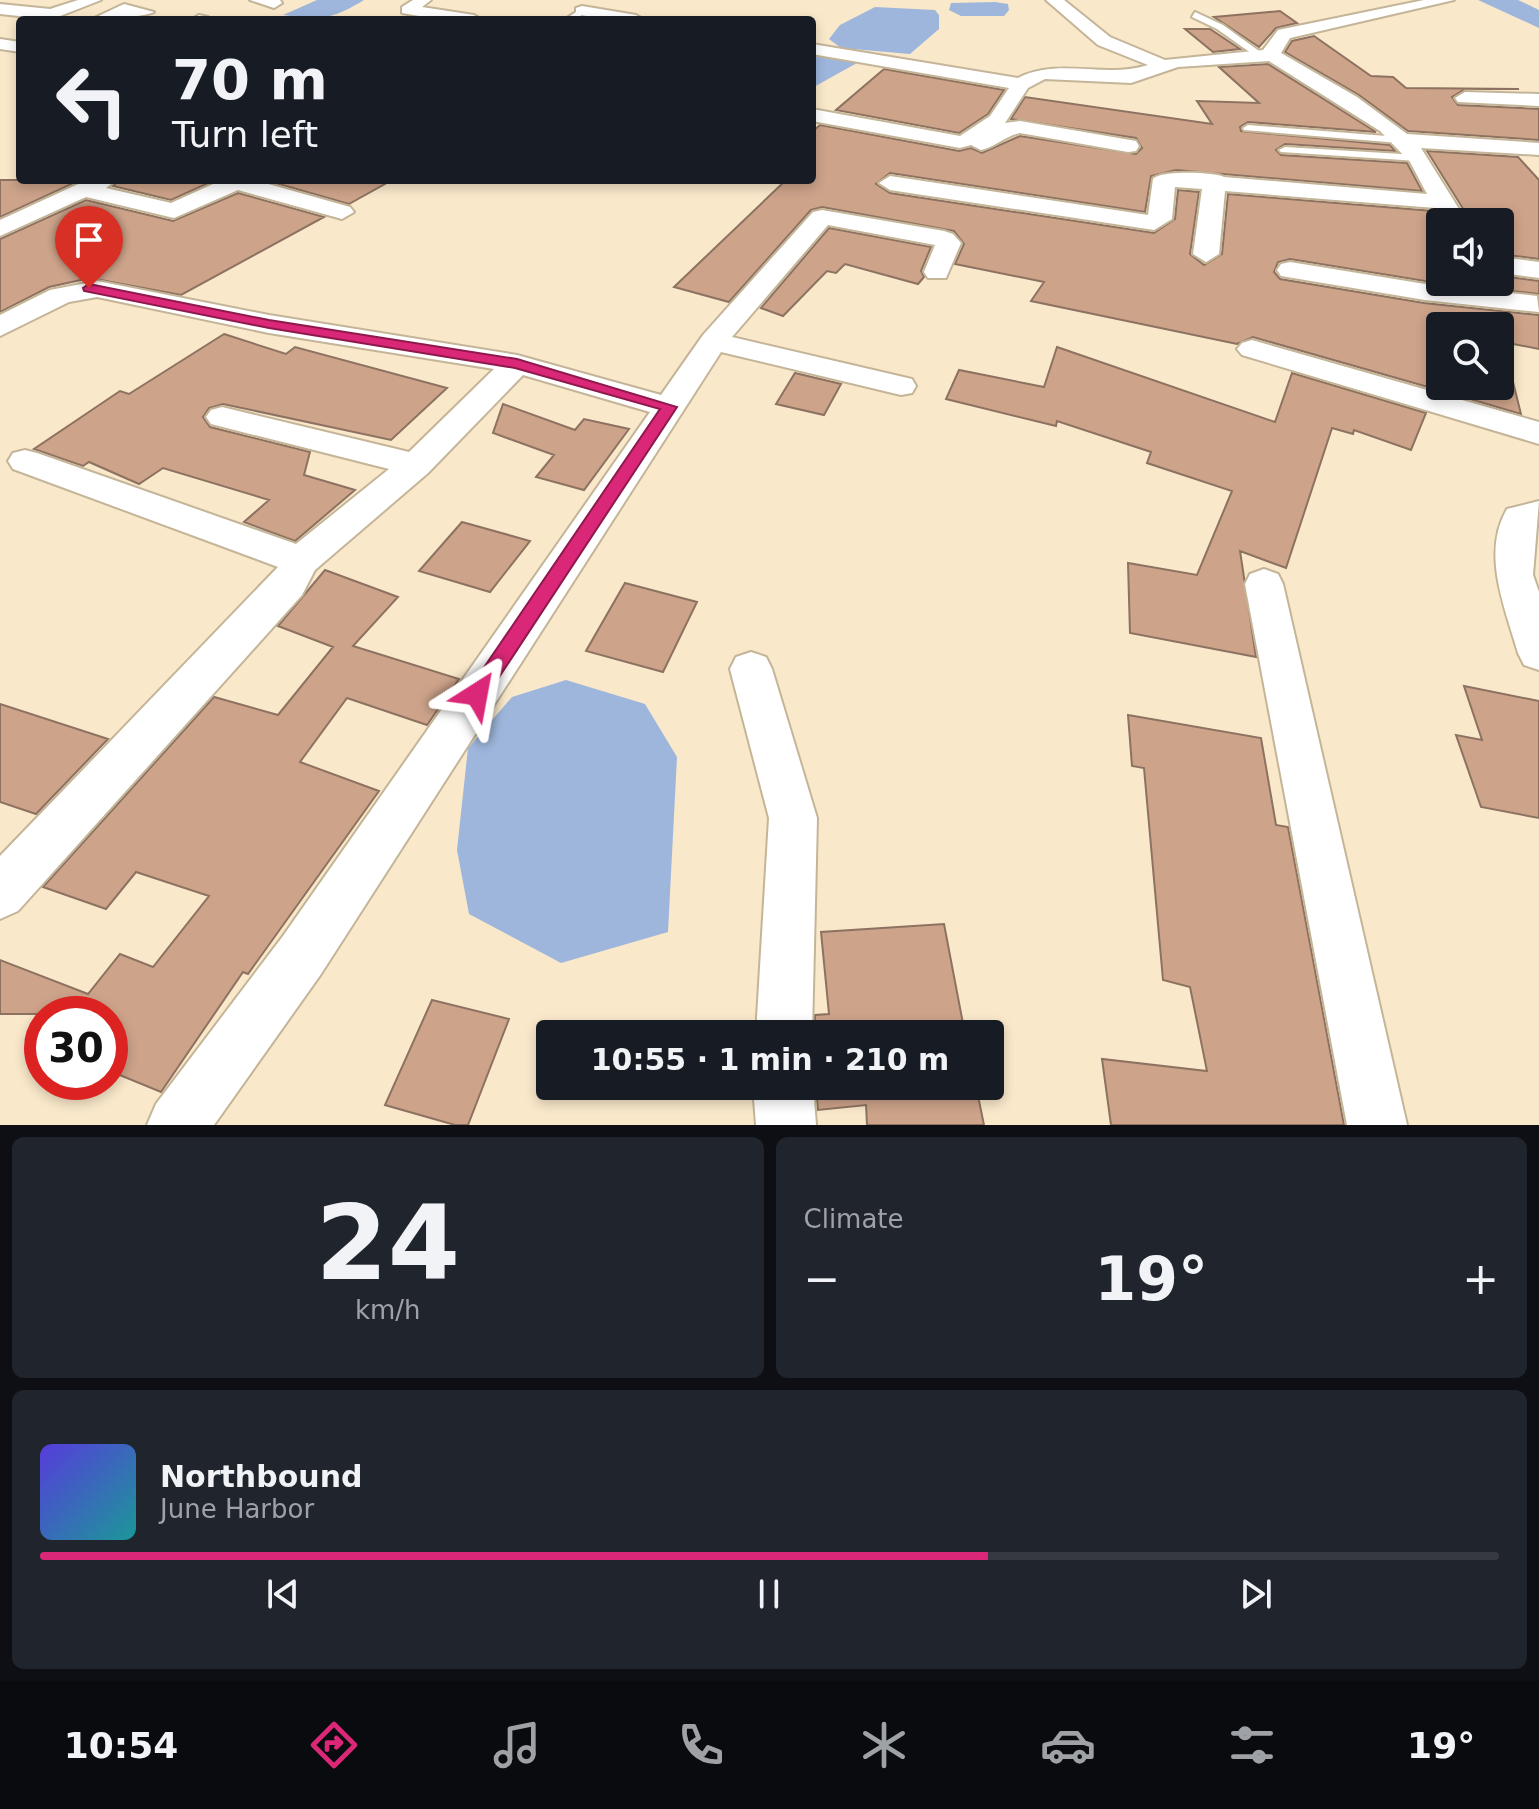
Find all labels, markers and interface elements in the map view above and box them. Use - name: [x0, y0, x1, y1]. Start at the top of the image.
- text: 70 m: [172, 47, 328, 112]
- icon: left: [40, 48, 144, 152]
- text: Turn left: [172, 114, 318, 155]
- pin: [55, 206, 123, 288]
- map controls: [1426, 208, 1514, 400]
- button: sound: [1426, 208, 1514, 296]
- icon: arrive: [67, 218, 111, 262]
- button: search: [1426, 312, 1514, 400]
- position arrow: [435, 652, 519, 736]
- speed limit sign: 30: [24, 996, 128, 1100]
- text: 10:55 · 1 min · 210 m: [591, 1042, 949, 1077]
- text: 24: [315, 1182, 460, 1304]
- text: Climate: [804, 1204, 904, 1234]
- text: 19°: [1095, 1244, 1208, 1314]
- text: −: [804, 1253, 840, 1304]
- text: +: [1462, 1253, 1499, 1304]
- text: km/h: [355, 1295, 421, 1325]
- text: Northbound: [160, 1459, 363, 1494]
- text: June Harbor: [160, 1494, 314, 1524]
- icon: previous: [261, 1572, 305, 1616]
- icon: pause: [747, 1572, 791, 1616]
- icon: next: [1234, 1572, 1278, 1616]
- icon: directions: [306, 1717, 362, 1773]
- icon: music: [489, 1717, 545, 1773]
- icon: phone: [673, 1717, 729, 1773]
- icon: climate: [856, 1717, 912, 1773]
- icon: car: [1040, 1717, 1096, 1773]
- icon: filters: [1224, 1717, 1280, 1773]
- text: 10:54: [64, 1725, 178, 1766]
- text: 19°: [1407, 1725, 1475, 1766]

